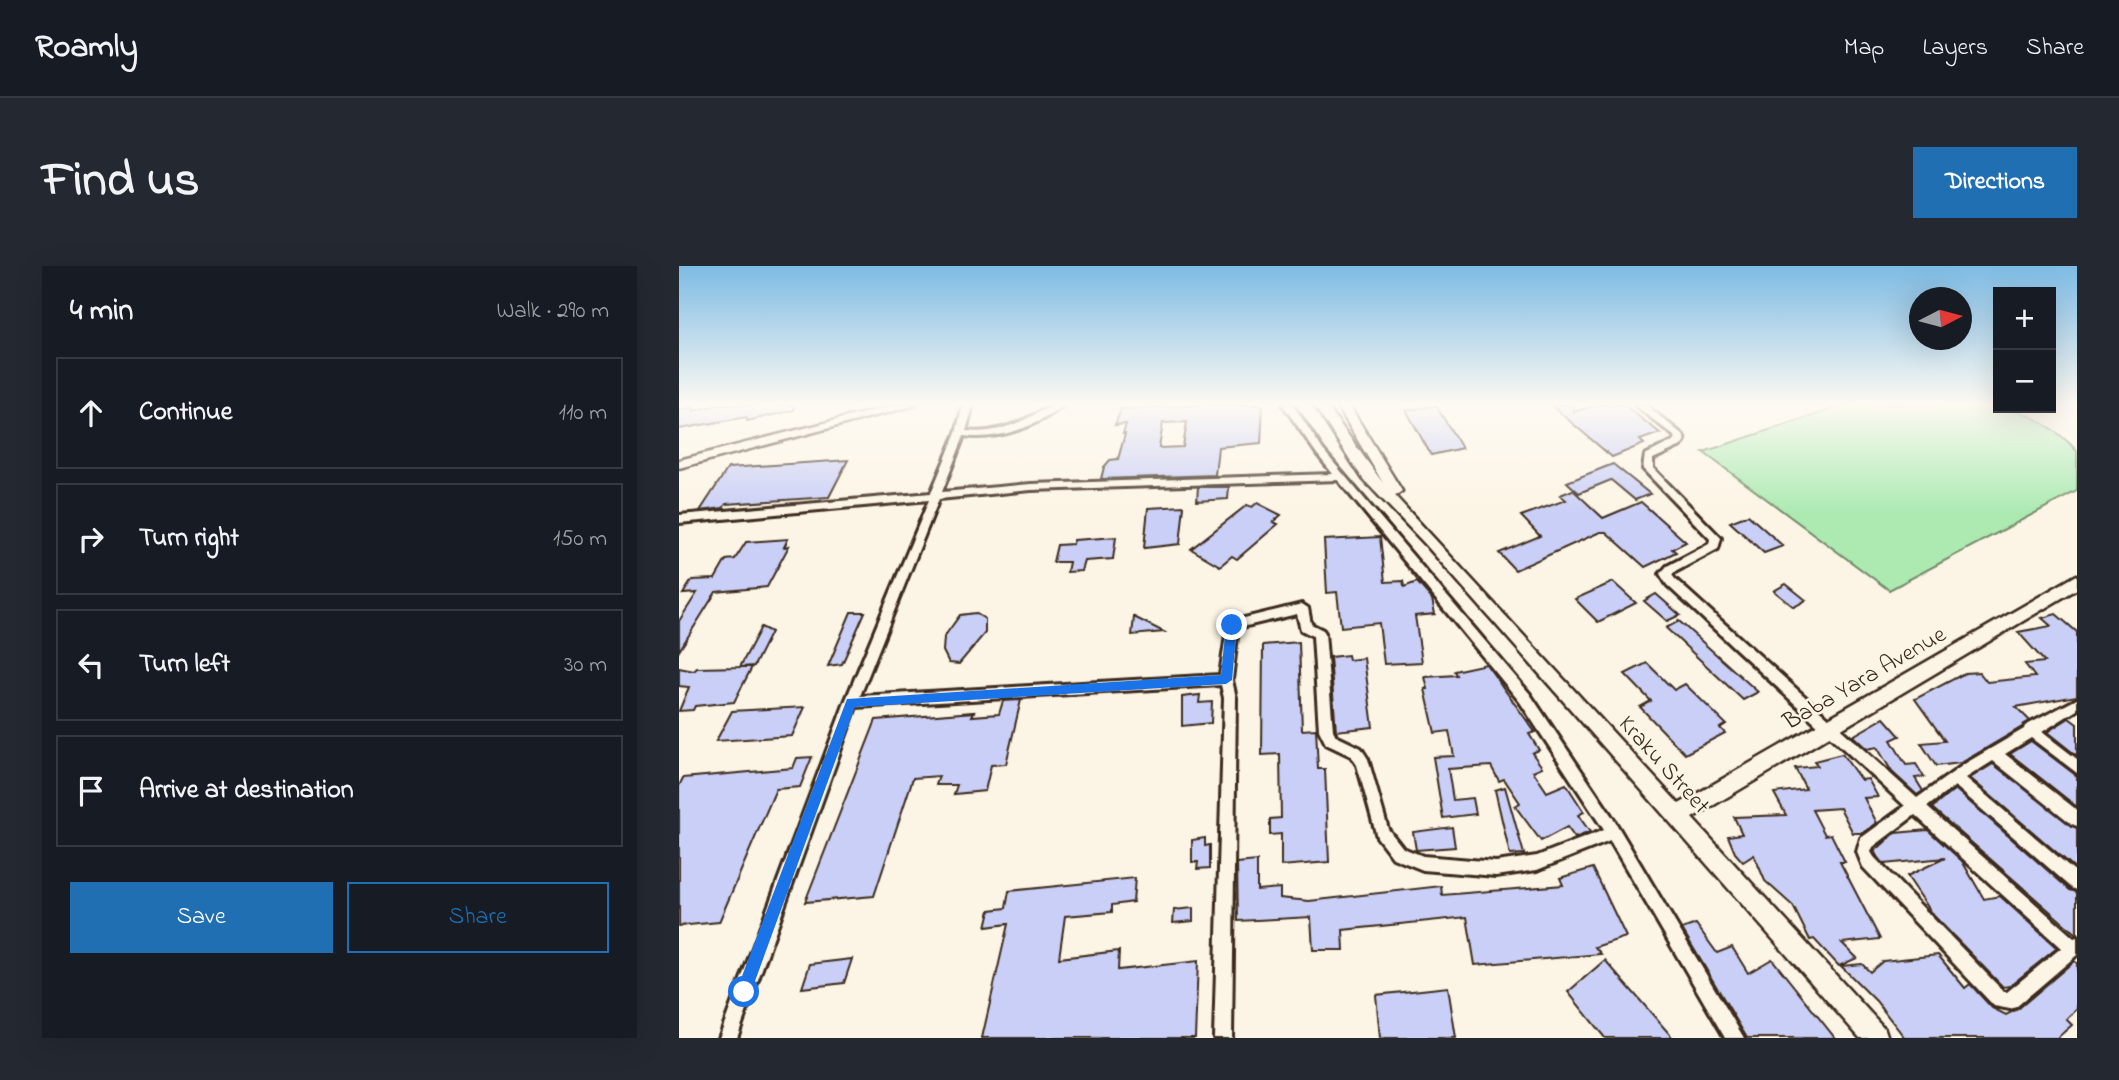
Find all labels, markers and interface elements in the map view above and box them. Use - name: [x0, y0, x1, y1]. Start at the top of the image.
- text: Roamly: [35, 24, 138, 72]
- text: Map: [1844, 31, 1884, 66]
- text: Layers: [1922, 31, 1988, 66]
- text: Share: [2026, 31, 2084, 66]
- text: Find us: [42, 146, 199, 218]
- button: Directions: [1913, 147, 2077, 218]
- north arrow: [1909, 287, 1972, 350]
- map controls: [1993, 287, 2056, 413]
- button: +: [1993, 287, 2056, 350]
- text: 4 min: [70, 290, 133, 334]
- text: Walk · 290 m: [497, 295, 609, 328]
- button: −: [1993, 350, 2056, 413]
- icon: ahead: [72, 394, 110, 432]
- text: Continue: [139, 394, 232, 432]
- text: 110 m: [559, 397, 607, 430]
- icon: right: [72, 520, 110, 558]
- text: Turn right: [139, 520, 239, 558]
- text: 150 m: [553, 523, 607, 556]
- route end: [1216, 609, 1247, 640]
- street label: Baba Yara Avenue: [1776, 618, 1953, 741]
- icon: left: [72, 646, 110, 684]
- text: Turn left: [139, 646, 230, 684]
- text: 30 m: [564, 649, 607, 682]
- street label: Kraku Street: [1609, 708, 1717, 823]
- icon: arrive: [72, 772, 110, 810]
- text: Arrive at destination: [139, 772, 354, 810]
- button: Save: [70, 882, 333, 953]
- button: Share: [347, 882, 609, 953]
- route start: [728, 976, 759, 1007]

